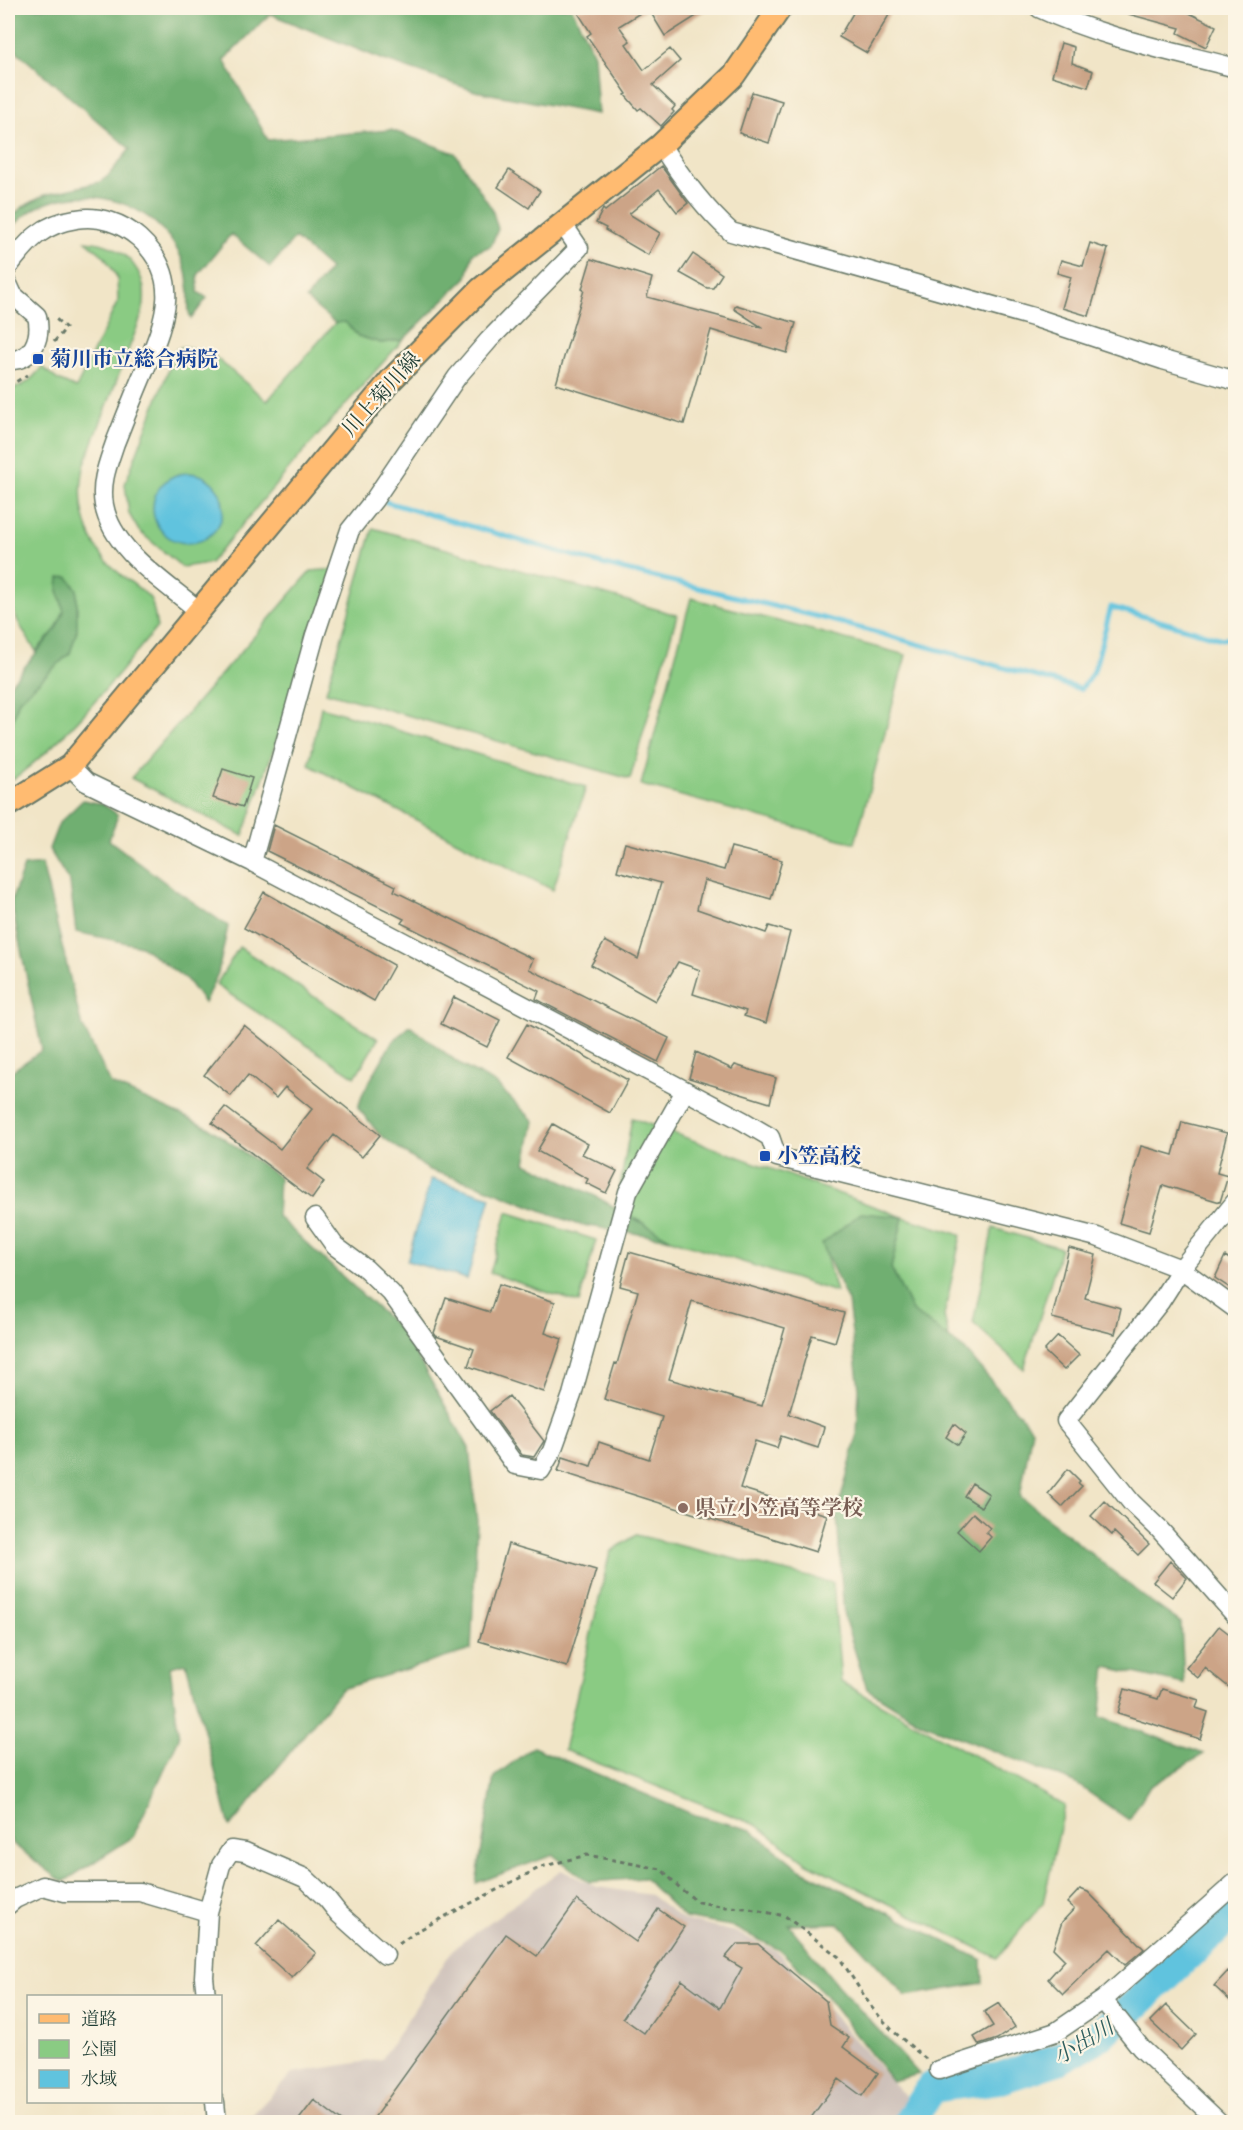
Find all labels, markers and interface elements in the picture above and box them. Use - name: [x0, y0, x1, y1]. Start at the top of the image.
- place label: 菊川市立総合病院: [50, 346, 218, 376]
- street label: 川上菊川線: [336, 346, 429, 444]
- marker: 菊川市立総合病院: [31, 352, 45, 366]
- place label: 小笠高校: [777, 1143, 861, 1173]
- marker: 小笠高校: [758, 1149, 772, 1163]
- place label: 県立小笠高等学校: [695, 1495, 863, 1525]
- marker: 県立小笠高等学校: [676, 1501, 690, 1515]
- legend: [27, 1995, 222, 2103]
- text: 道路: [81, 2008, 117, 2034]
- water label: 小出川: [1048, 2012, 1123, 2074]
- text: 公園: [81, 2038, 117, 2064]
- text: 水域: [81, 2068, 117, 2094]

